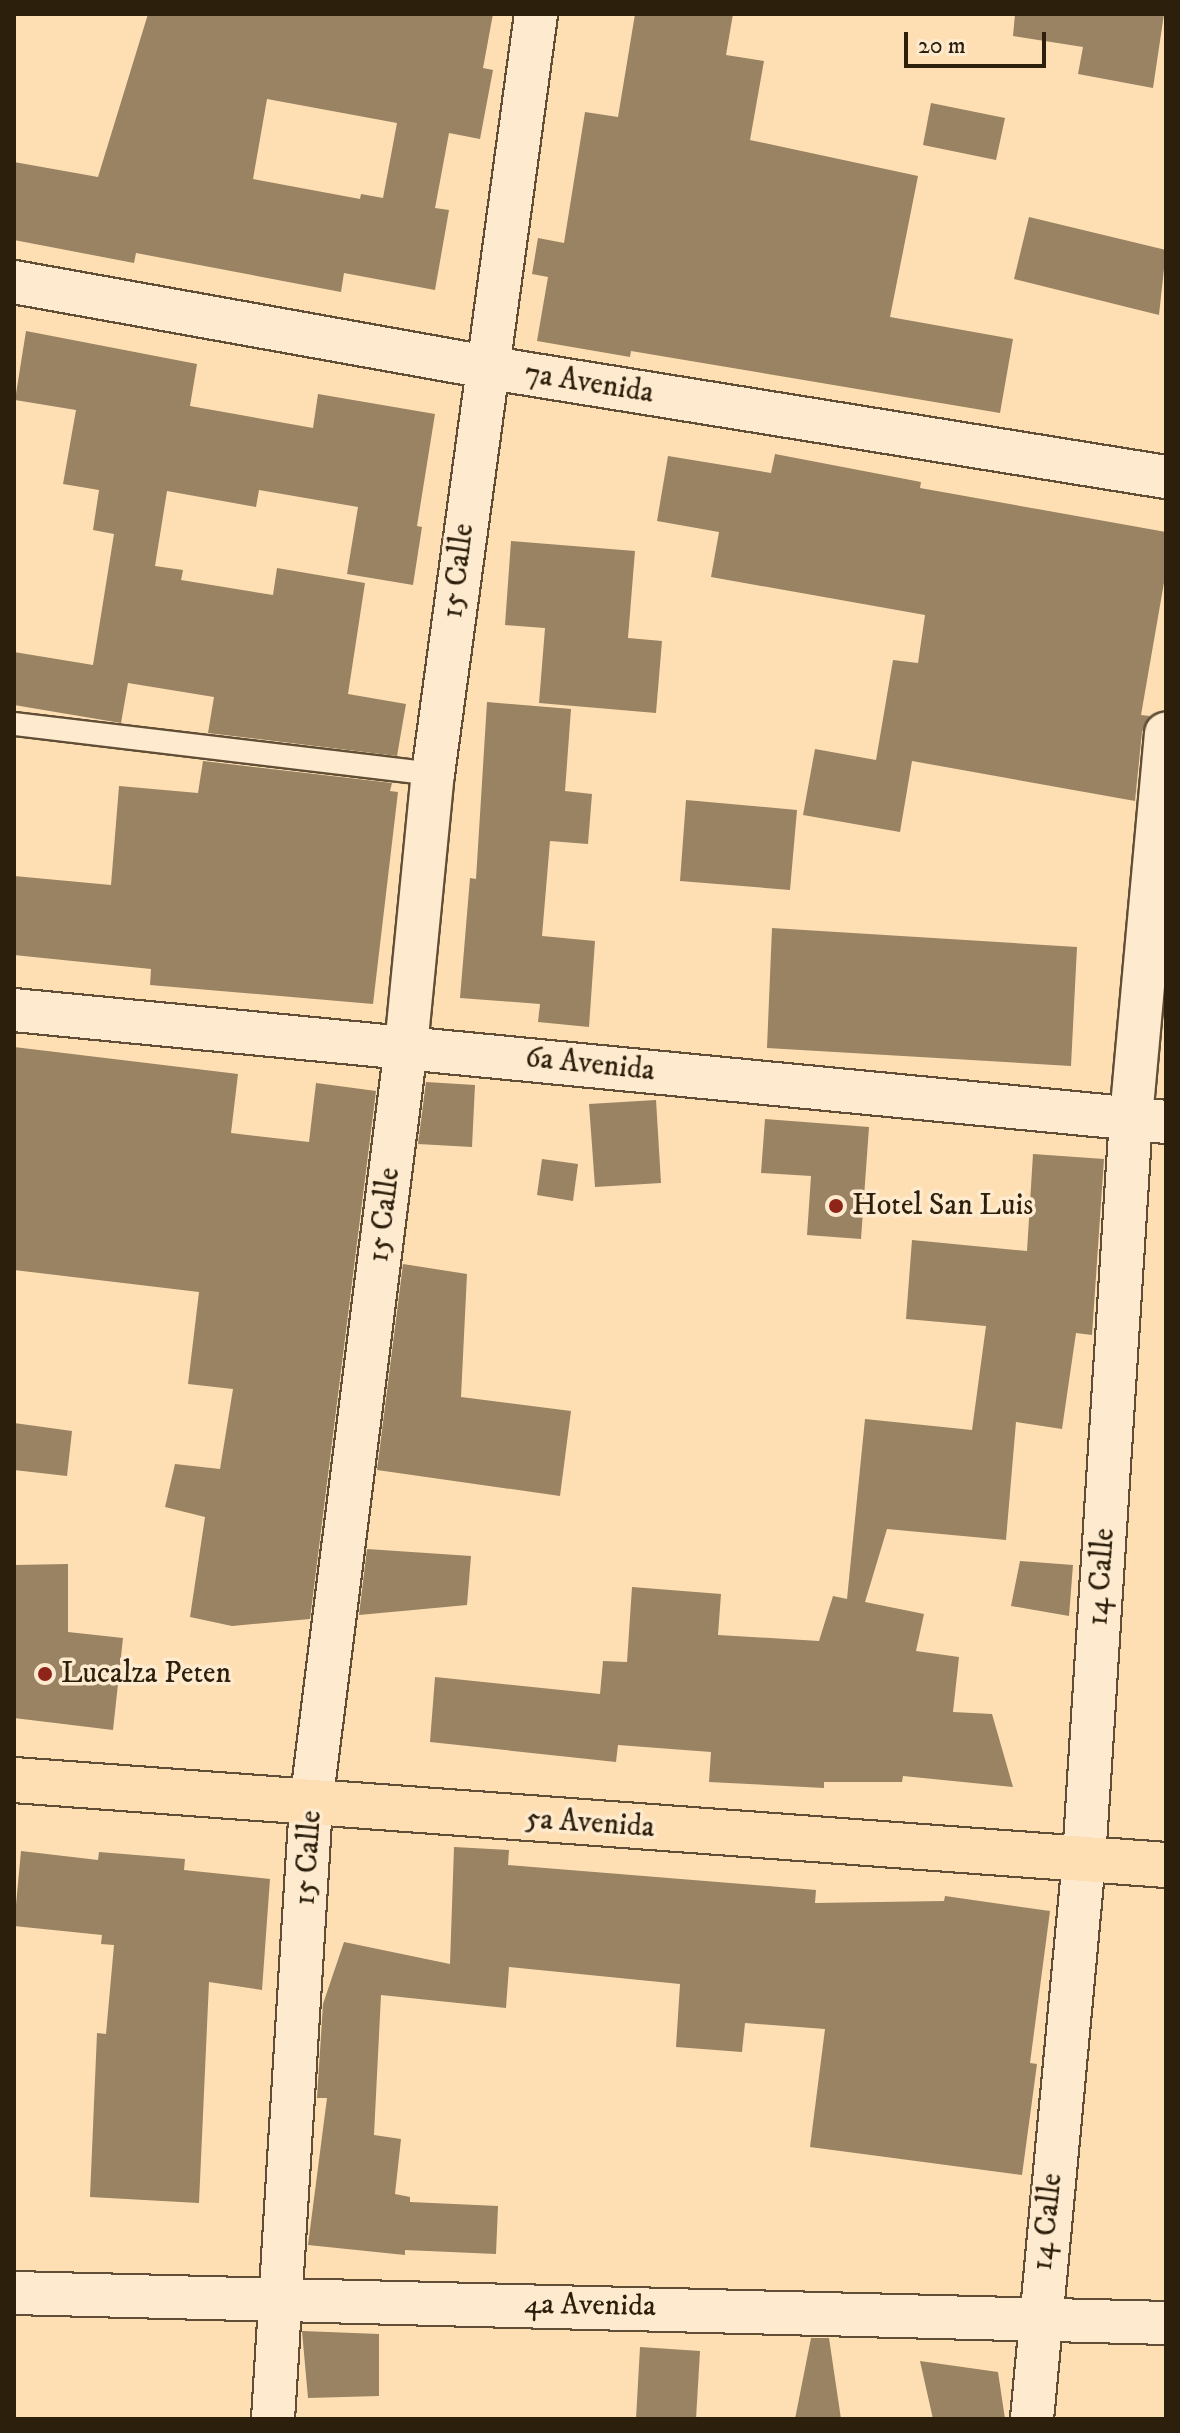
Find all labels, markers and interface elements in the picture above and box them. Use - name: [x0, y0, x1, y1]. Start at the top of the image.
- scale bar: [908, 16, 1050, 66]
- text: 20 m: [918, 31, 966, 61]
- street label: 7a Avenida: [522, 356, 656, 412]
- street label: 15 Calle: [435, 522, 483, 620]
- street label: 6a Avenida: [523, 1040, 657, 1090]
- street label: 15 Calle: [361, 1166, 409, 1264]
- place label: Hotel San Luis: [852, 1188, 1033, 1224]
- marker: Hotel San Luis: [827, 1197, 845, 1215]
- street label: 14 Calle: [1081, 1527, 1123, 1627]
- place label: Lucalza Peten: [61, 1656, 231, 1692]
- marker: Lucalza Peten: [36, 1665, 54, 1683]
- street label: 5a Avenida: [524, 1802, 656, 1846]
- street label: 15 Calle: [288, 1809, 330, 1907]
- street label: 14 Calle: [1025, 2172, 1071, 2272]
- street label: 4a Avenida: [524, 2287, 656, 2325]

